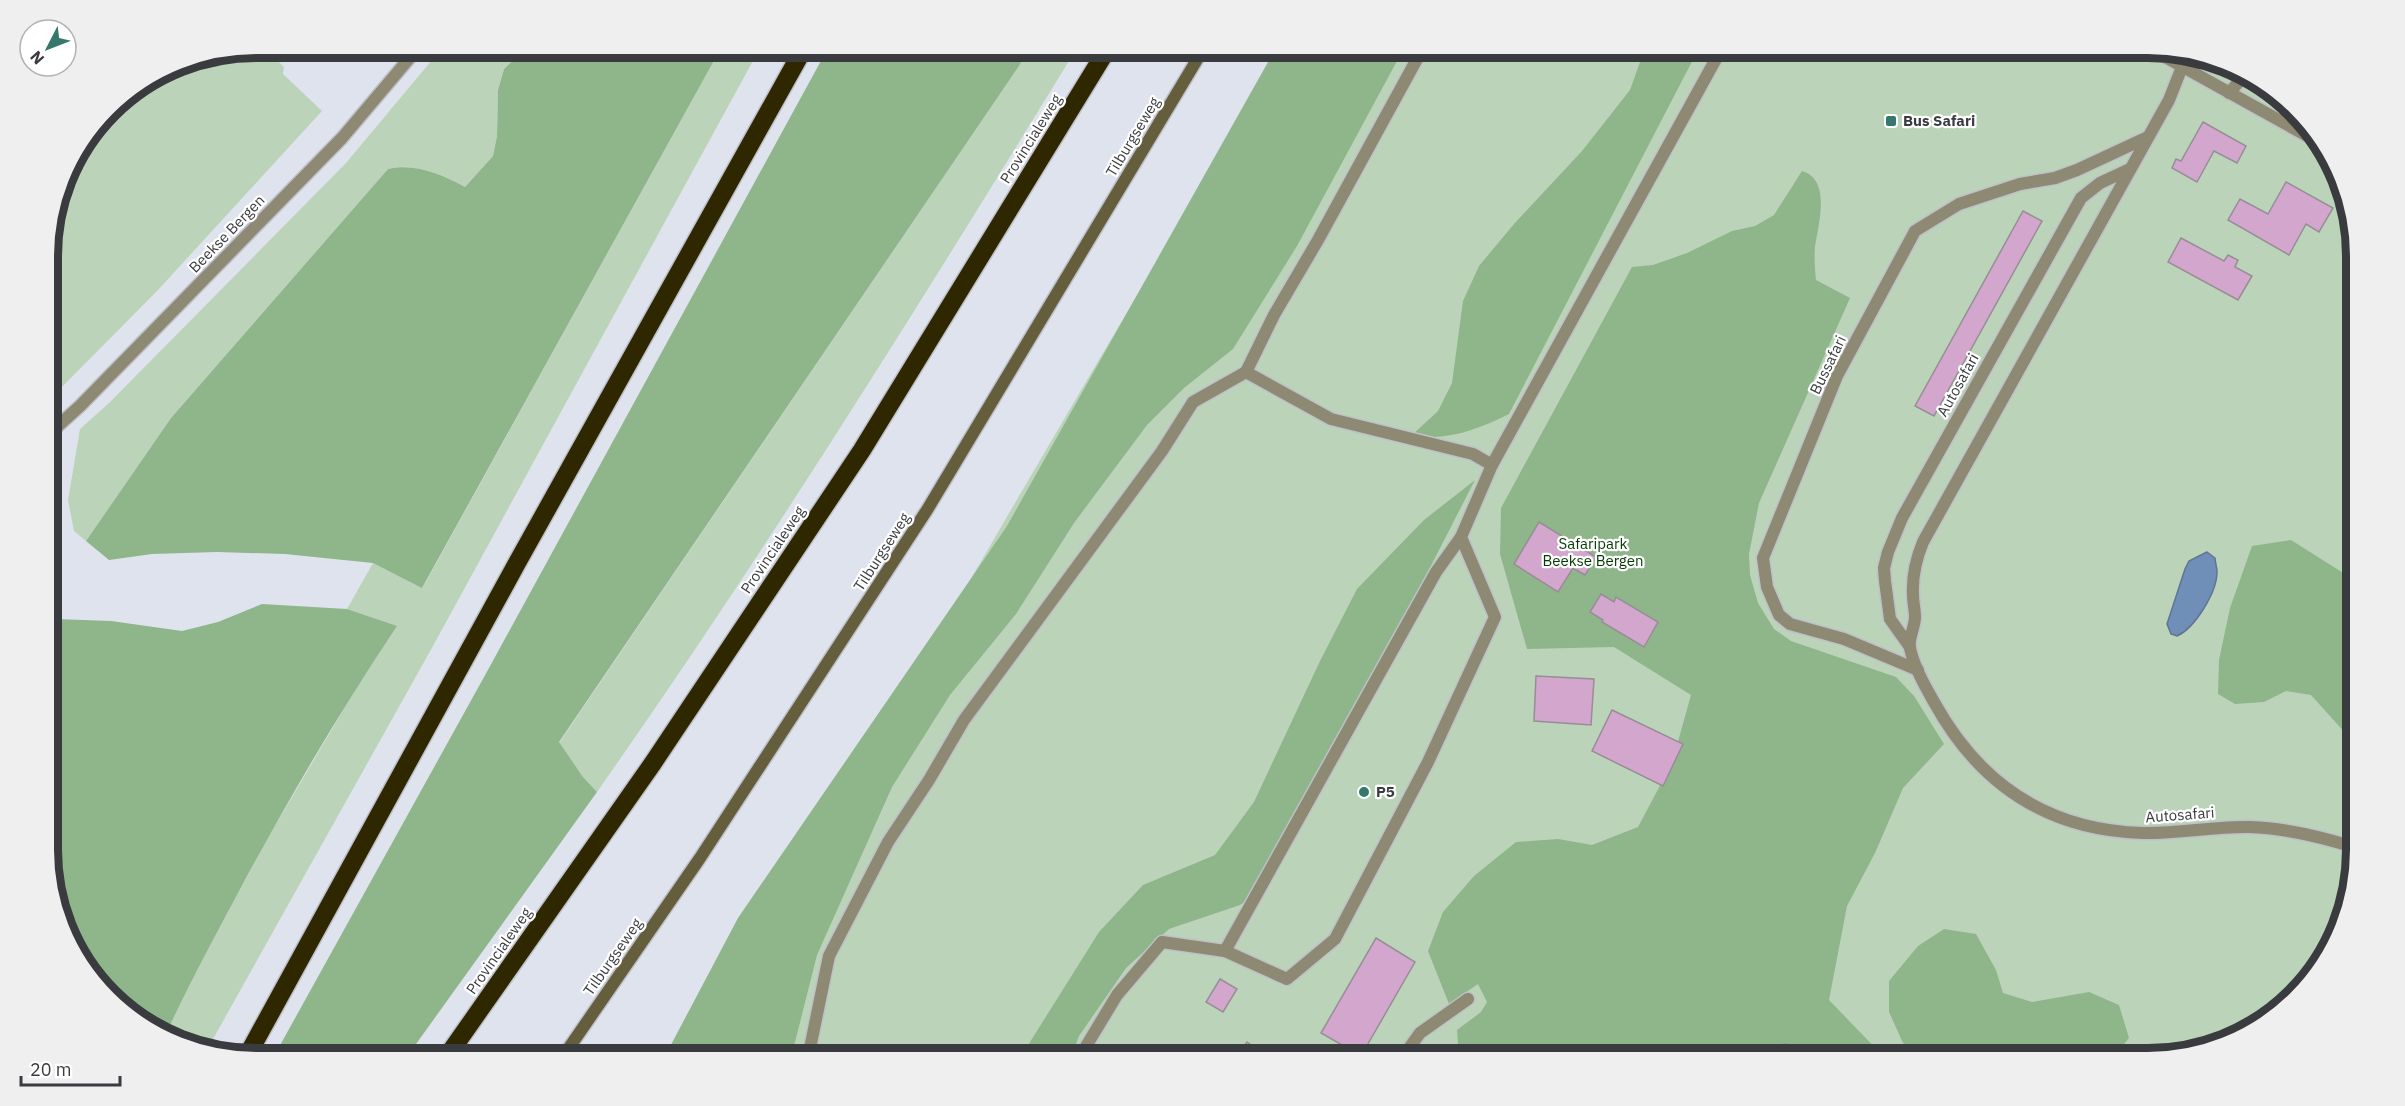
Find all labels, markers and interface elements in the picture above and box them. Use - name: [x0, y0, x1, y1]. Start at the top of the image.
- north arrow: [18, 18, 78, 78]
- text: N: [26, 47, 48, 69]
- street label: Provincialeweg: [996, 91, 1066, 187]
- street label: Tilburgseweg: [1101, 93, 1164, 180]
- place label: Bus Safari: [1903, 111, 1975, 130]
- marker: Bus Safari: [1884, 114, 1898, 128]
- street label: Beekse Bergen: [185, 191, 269, 277]
- street label: Bussafari: [1805, 332, 1850, 397]
- street label: Autosafari: [1932, 350, 1983, 420]
- street label: Provincialeweg: [736, 502, 809, 597]
- street label: Tilburgseweg: [849, 509, 914, 595]
- park label: Safaripark Beekse Bergen: [1543, 534, 1643, 570]
- place label: P5: [1376, 782, 1395, 801]
- marker: P5: [1357, 785, 1371, 799]
- street label: Autosafari: [2145, 803, 2215, 826]
- street label: Provincialeweg: [462, 904, 536, 998]
- street label: Tilburgseweg: [579, 914, 646, 999]
- scale bar: [21, 1049, 120, 1087]
- text: 20 m: [30, 1058, 72, 1081]

